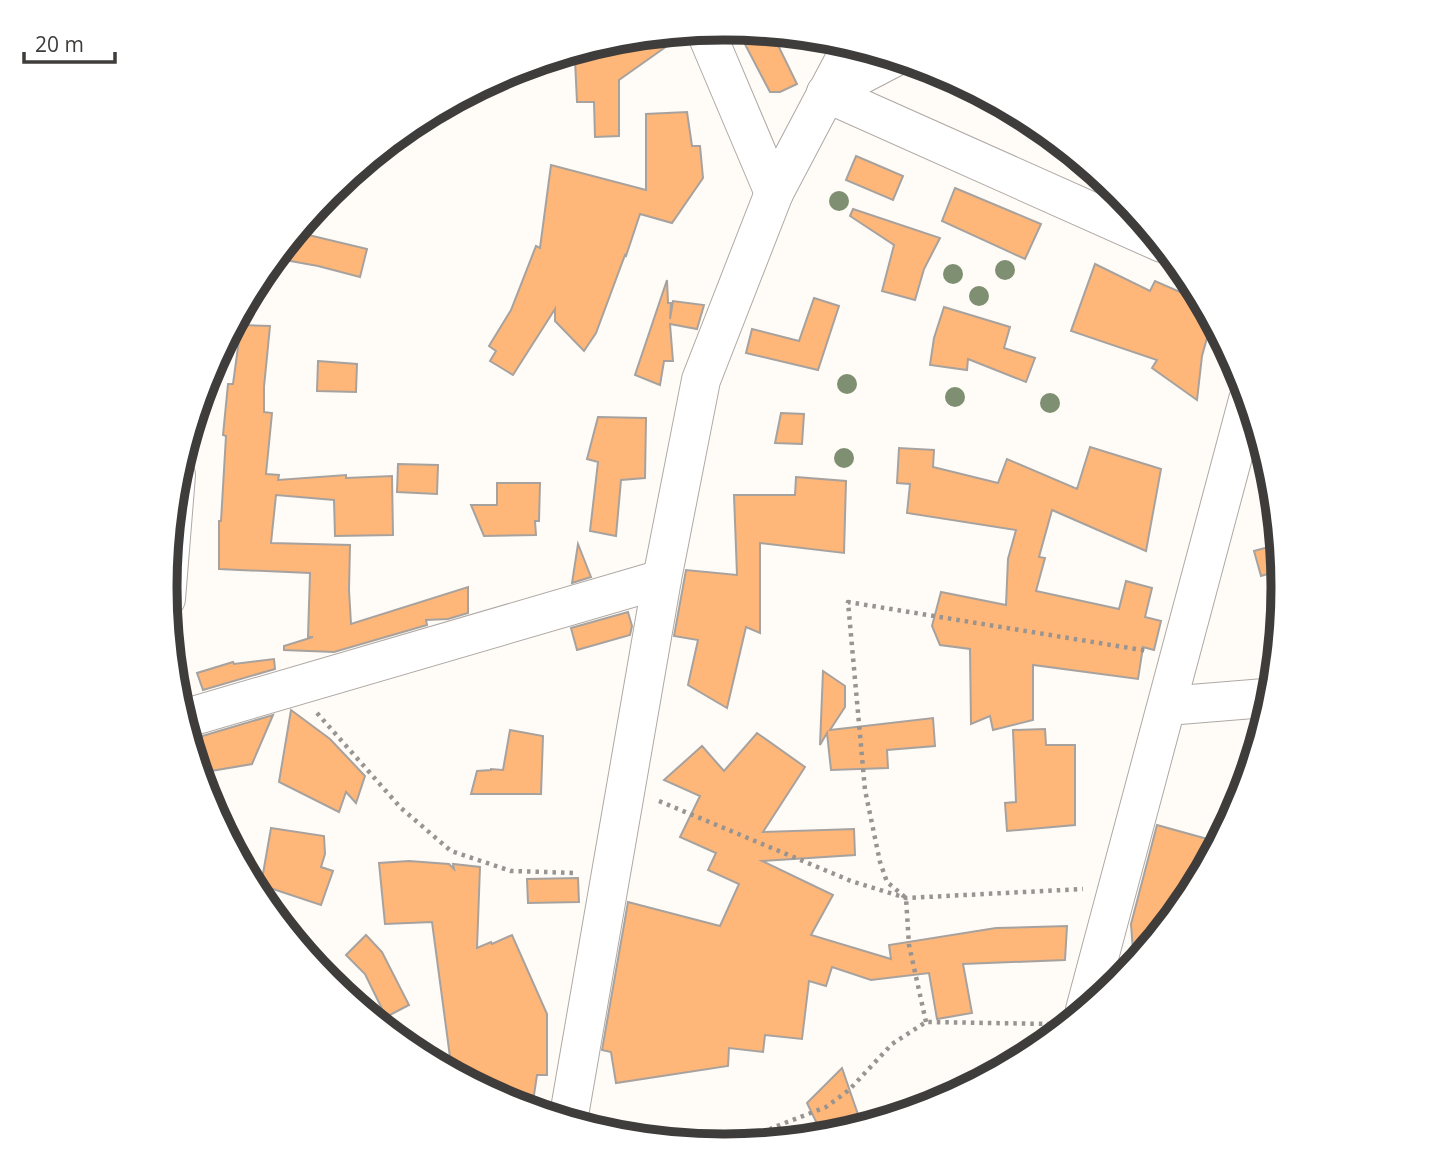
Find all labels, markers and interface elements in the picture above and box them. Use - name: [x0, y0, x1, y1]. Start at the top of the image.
- scale bar: [24, 21, 116, 65]
- text: 20 m: [35, 30, 84, 58]

